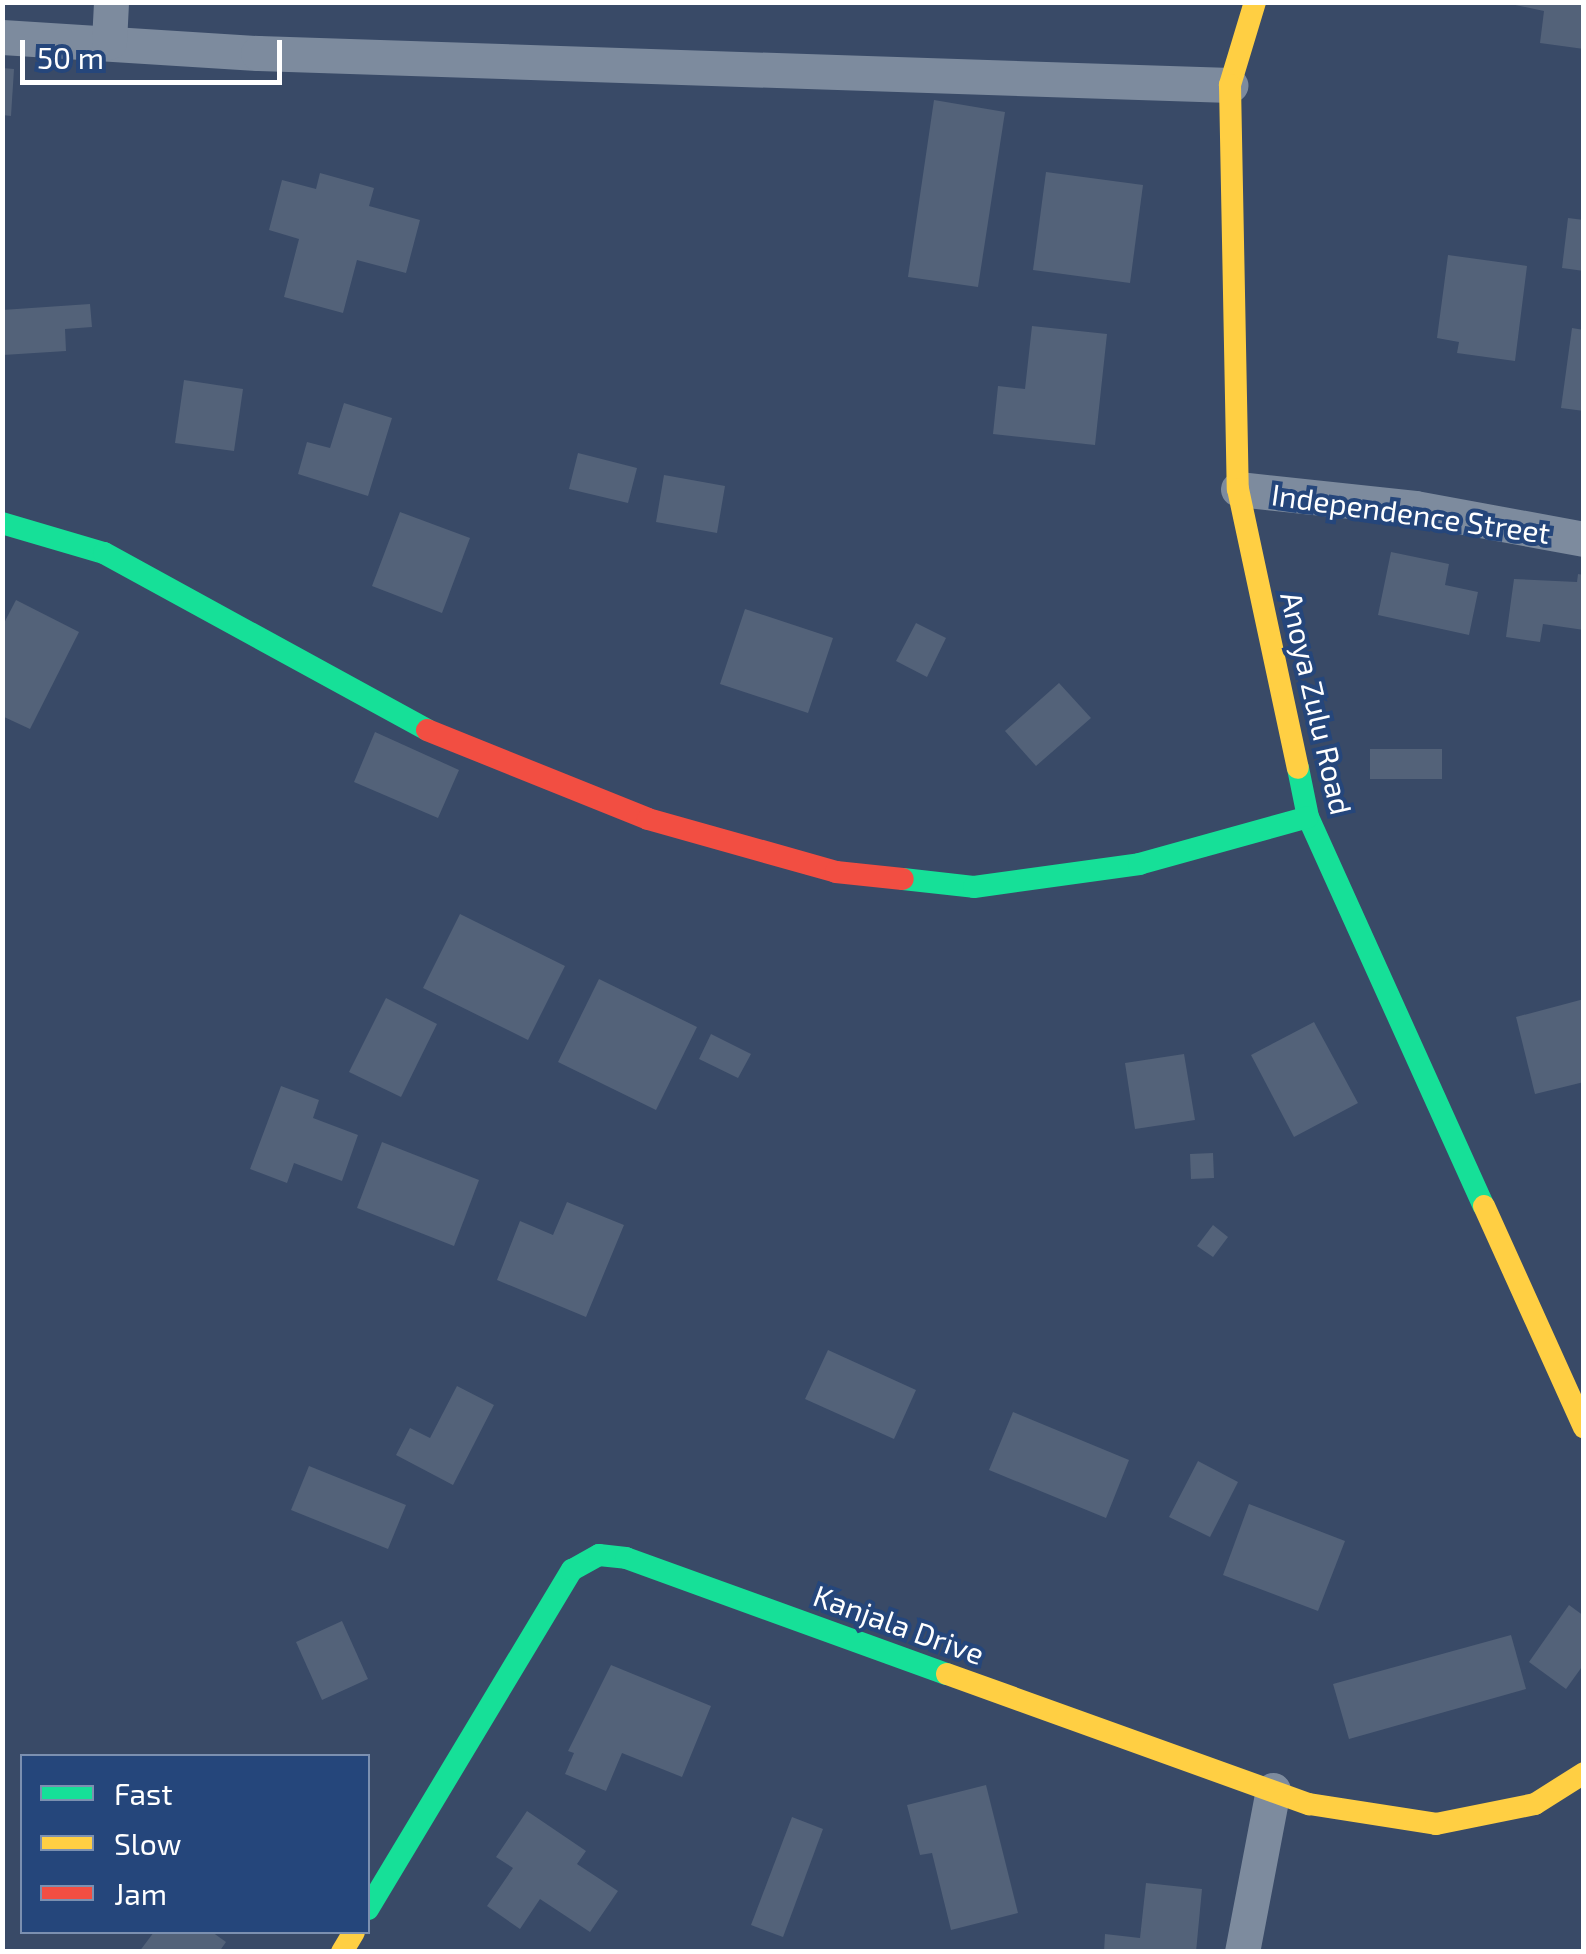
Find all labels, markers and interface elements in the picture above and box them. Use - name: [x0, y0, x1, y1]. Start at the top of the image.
- scale bar: [25, 20, 288, 82]
- text: 50 m: [37, 39, 104, 75]
- street label: Independence Street: [1269, 476, 1553, 550]
- street label: Anoya Zulu Road: [1274, 588, 1360, 818]
- street label: Kanjala Drive: [809, 1576, 989, 1672]
- legend: [20, 1754, 370, 1934]
- text: Fast: [114, 1775, 173, 1811]
- text: Slow: [114, 1825, 181, 1861]
- text: Jam: [114, 1875, 167, 1911]

